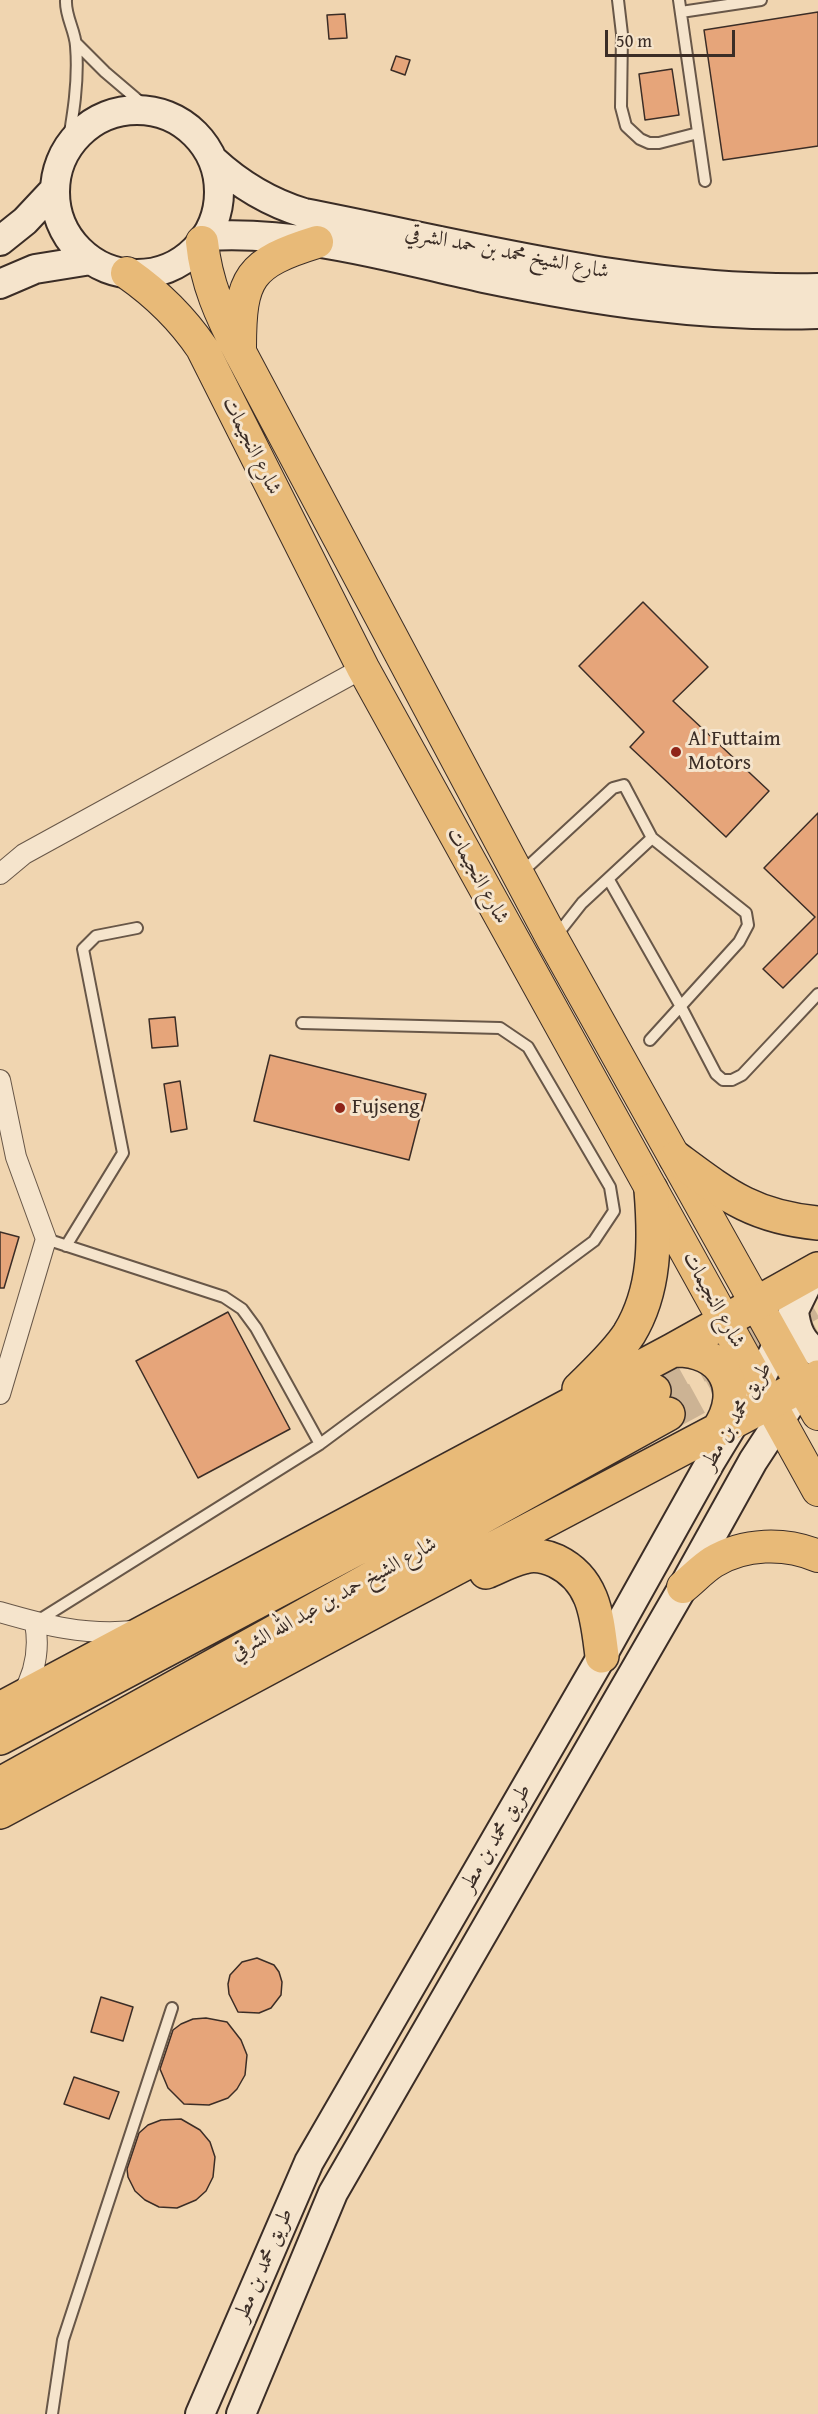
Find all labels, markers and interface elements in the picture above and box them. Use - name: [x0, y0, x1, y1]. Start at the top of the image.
- scale bar: [608, 18, 738, 56]
- text: 50 m: [616, 27, 652, 54]
- street label: شارع الشيخ محمد بن حمد الشرقي: [403, 221, 611, 285]
- street label: شارع النجيمات: [216, 393, 286, 499]
- place label: Al Futtaim Motors: [688, 727, 781, 777]
- marker: Al Futtaim Motors: [669, 745, 683, 759]
- street label: شارع النجيمات: [440, 823, 514, 929]
- place label: Fujseng: [352, 1095, 420, 1121]
- marker: Fujseng: [333, 1101, 347, 1115]
- street label: شارع النجيمات: [676, 1247, 750, 1353]
- street label: طريق محمد بن مطر: [696, 1358, 778, 1474]
- street label: شارع الشيخ حمد بن عبد الله الشرقي: [227, 1532, 441, 1666]
- street label: طريق محمد بن مطر: [455, 1780, 537, 1896]
- street label: طريق محمد بن مطر: [229, 2205, 299, 2325]

